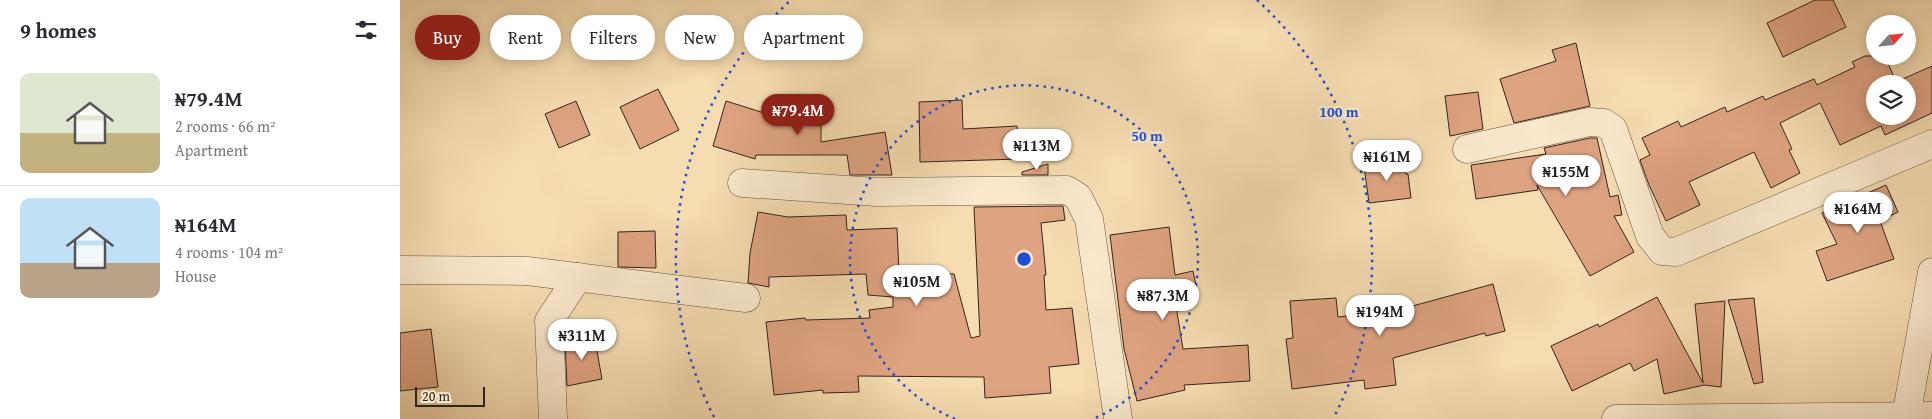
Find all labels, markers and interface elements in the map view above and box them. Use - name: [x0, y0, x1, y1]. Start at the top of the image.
- text: 9 homes: [20, 15, 96, 46]
- chip: Buy: [415, 15, 480, 60]
- chip: Rent: [490, 15, 561, 60]
- chip: Filters: [571, 15, 655, 60]
- chip: New: [665, 15, 734, 60]
- chip: Apartment: [744, 15, 863, 60]
- north arrow: [1866, 15, 1916, 65]
- map controls: [1866, 15, 1916, 125]
- icon: filters: [352, 16, 380, 44]
- button: layers: [1866, 75, 1916, 125]
- text: ₦79.4M: [175, 83, 243, 114]
- icon: home: [60, 93, 120, 153]
- pin: ₦79.4M: [757, 94, 839, 136]
- text: ₦79.4M: [772, 98, 824, 122]
- text: 100 m: [1319, 101, 1359, 122]
- text: 2 rooms · 66 m²: [175, 114, 275, 138]
- text: 50 m: [1131, 125, 1163, 146]
- pin: ₦113M: [1002, 128, 1072, 171]
- text: ₦113M: [1014, 133, 1060, 157]
- text: Apartment: [175, 138, 248, 162]
- pin: ₦161M: [1352, 140, 1422, 182]
- text: ₦161M: [1364, 144, 1410, 168]
- pin: ₦155M: [1531, 154, 1601, 197]
- text: ₦155M: [1543, 159, 1589, 183]
- pin: ₦164M: [1823, 192, 1893, 234]
- text: ₦164M: [1835, 196, 1881, 220]
- text: ₦164M: [175, 209, 237, 240]
- icon: home: [60, 218, 120, 278]
- text: 4 rooms · 104 m²: [175, 240, 283, 264]
- centre of rings: [1015, 250, 1033, 268]
- text: House: [175, 264, 216, 288]
- pin: ₦105M: [882, 264, 952, 307]
- text: ₦105M: [894, 269, 940, 293]
- pin: ₦87.3M: [1122, 278, 1204, 321]
- text: ₦87.3M: [1137, 283, 1189, 307]
- pin: ₦194M: [1345, 294, 1415, 337]
- text: ₦194M: [1357, 299, 1403, 323]
- pin: ₦311M: [547, 318, 617, 361]
- text: ₦311M: [559, 323, 605, 347]
- scale bar: [415, 384, 485, 407]
- text: 20 m: [422, 386, 450, 406]

